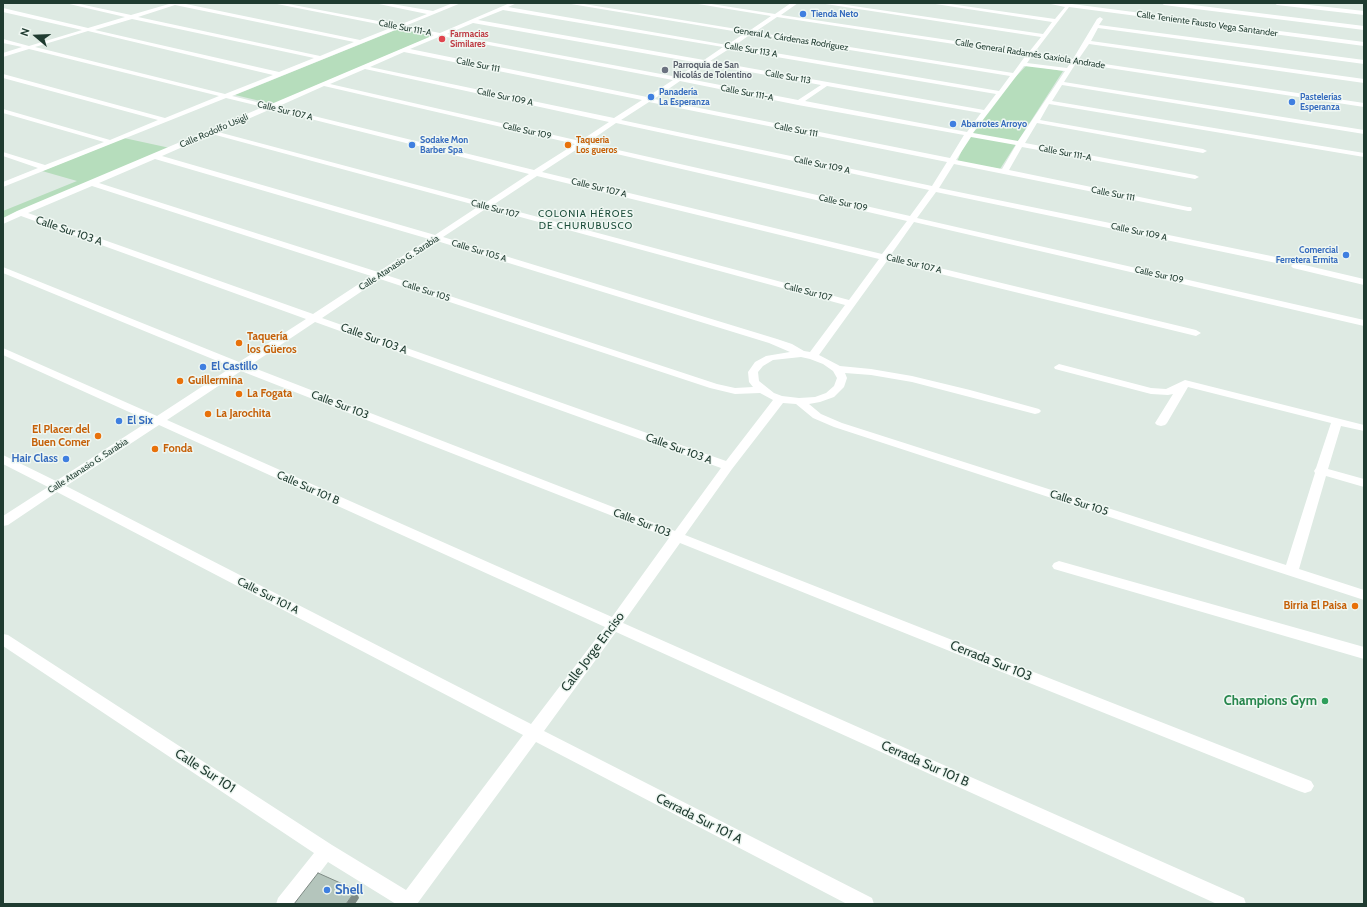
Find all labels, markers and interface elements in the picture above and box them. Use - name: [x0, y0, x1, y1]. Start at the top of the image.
- marker: Tienda Neto: [798, 9, 808, 19]
- place label: Tienda Neto: [811, 9, 858, 19]
- street label: Calle Teniente Fausto Vega Santander: [1136, 9, 1278, 39]
- north arrow: [16, 16, 56, 56]
- street label: Calle Sur 111-A: [378, 18, 432, 38]
- street label: General A. Cárdenas Rodríguez: [733, 25, 849, 53]
- text: N: [17, 26, 33, 38]
- place label: Farmacias Similares: [450, 29, 489, 50]
- marker: Farmacias Similares: [437, 34, 447, 44]
- street label: Calle General Radamés Gaxiola Andrade: [954, 37, 1106, 71]
- street label: Calle Sur 113 A: [724, 40, 778, 60]
- street label: Calle Sur 111: [455, 55, 501, 75]
- place label: Parroquia de San Nicolás de Tolentino: [673, 60, 752, 81]
- marker: Parroquia de San Nicolás de Tolentino: [660, 65, 670, 75]
- street label: Calle Sur 113: [764, 68, 812, 86]
- street label: Calle Sur 111-A: [720, 83, 774, 103]
- street label: Calle Sur 109 A: [476, 86, 534, 108]
- place label: Panadería La Esperanza: [659, 87, 710, 108]
- marker: Panadería La Esperanza: [646, 92, 656, 102]
- place label: Pastelerías Esperanza: [1300, 92, 1342, 113]
- marker: Pastelerías Esperanza: [1287, 97, 1297, 107]
- street label: Calle Sur 107 A: [256, 99, 314, 123]
- street label: Calle Rodolfo Usigli: [178, 112, 250, 150]
- marker: Abarrotes Arroyo: [948, 119, 958, 129]
- place label: Abarrotes Arroyo: [961, 119, 1027, 129]
- street label: Calle Sur 109: [502, 120, 552, 142]
- street label: Calle Sur 111: [773, 120, 819, 140]
- place label: Sodake Mon Barber Spa: [420, 135, 468, 156]
- place label: Taqueria Los gueros: [576, 135, 617, 156]
- marker: Sodake Mon Barber Spa: [407, 140, 417, 150]
- marker: Taqueria Los gueros: [563, 140, 573, 150]
- street label: Calle Sur 111-A: [1038, 143, 1092, 163]
- street label: Calle Sur 109 A: [793, 154, 851, 176]
- street label: Calle Sur 107 A: [570, 176, 628, 200]
- street label: Calle Sur 111: [1090, 184, 1136, 204]
- street label: Calle Sur 109: [818, 192, 868, 214]
- street label: Calle Sur 107: [470, 197, 520, 221]
- district label: COLONIA HÉROES DE CHURUBUSCO: [538, 208, 634, 232]
- street label: Calle Sur 103 A: [34, 213, 104, 249]
- street label: Calle Sur 109 A: [1110, 221, 1168, 243]
- street label: Calle Atanasio G. Sarabia: [357, 233, 441, 293]
- street label: Calle Sur 105 A: [450, 237, 508, 265]
- place label: Comercial Ferretera Ermita: [1276, 245, 1338, 266]
- marker: Comercial Ferretera Ermita: [1341, 250, 1351, 260]
- street label: Calle Sur 107 A: [885, 252, 943, 276]
- street label: Calle Sur 109: [1134, 264, 1184, 286]
- street label: Calle Sur 105: [401, 278, 451, 304]
- street label: Calle Sur 107: [783, 280, 833, 304]
- street label: Calle Sur 103 A: [339, 321, 409, 357]
- place label: Taquería los Güeros: [247, 330, 297, 356]
- marker: Taquería los Güeros: [234, 338, 244, 348]
- place label: El Castillo: [211, 360, 258, 374]
- marker: El Castillo: [198, 362, 208, 372]
- place label: Guillermina: [188, 374, 243, 388]
- marker: Guillermina: [175, 376, 185, 386]
- place label: La Fogata: [247, 387, 292, 401]
- street label: Calle Sur 103: [309, 388, 371, 422]
- marker: La Fogata: [234, 389, 244, 399]
- place label: La Jarochita: [216, 407, 271, 421]
- marker: La Jarochita: [203, 409, 213, 419]
- place label: El Six: [127, 414, 153, 428]
- marker: El Six: [114, 416, 124, 426]
- place label: El Placer del Buen Comer: [31, 423, 90, 449]
- marker: El Placer del Buen Comer: [93, 431, 103, 441]
- street label: Calle Sur 103 A: [644, 431, 714, 467]
- street label: Calle Atanasio G. Sarabia: [46, 436, 130, 496]
- place label: Fonda: [163, 442, 192, 456]
- marker: Fonda: [150, 444, 160, 454]
- place label: Hair Class: [11, 452, 58, 466]
- marker: Hair Class: [61, 454, 71, 464]
- street label: Calle Sur 101 B: [275, 468, 341, 508]
- street label: Calle Sur 105: [1048, 487, 1110, 519]
- street label: Calle Sur 103: [611, 506, 673, 540]
- street label: Calle Sur 101 A: [235, 575, 301, 617]
- place label: Birria El Paisa: [1283, 599, 1347, 613]
- marker: Birria El Paisa: [1350, 601, 1360, 611]
- street label: Calle Jorge Enciso: [558, 609, 628, 695]
- street label: Cerrada Sur 103: [948, 637, 1034, 685]
- place label: Champions Gym: [1224, 693, 1317, 709]
- marker: Champions Gym: [1320, 696, 1330, 706]
- street label: Cerrada Sur 101 B: [879, 738, 971, 790]
- street label: Calle Sur 101: [172, 746, 238, 796]
- street label: Cerrada Sur 101 A: [653, 790, 745, 848]
- place label: Shell: [335, 882, 363, 898]
- marker: Shell: [322, 885, 332, 895]

